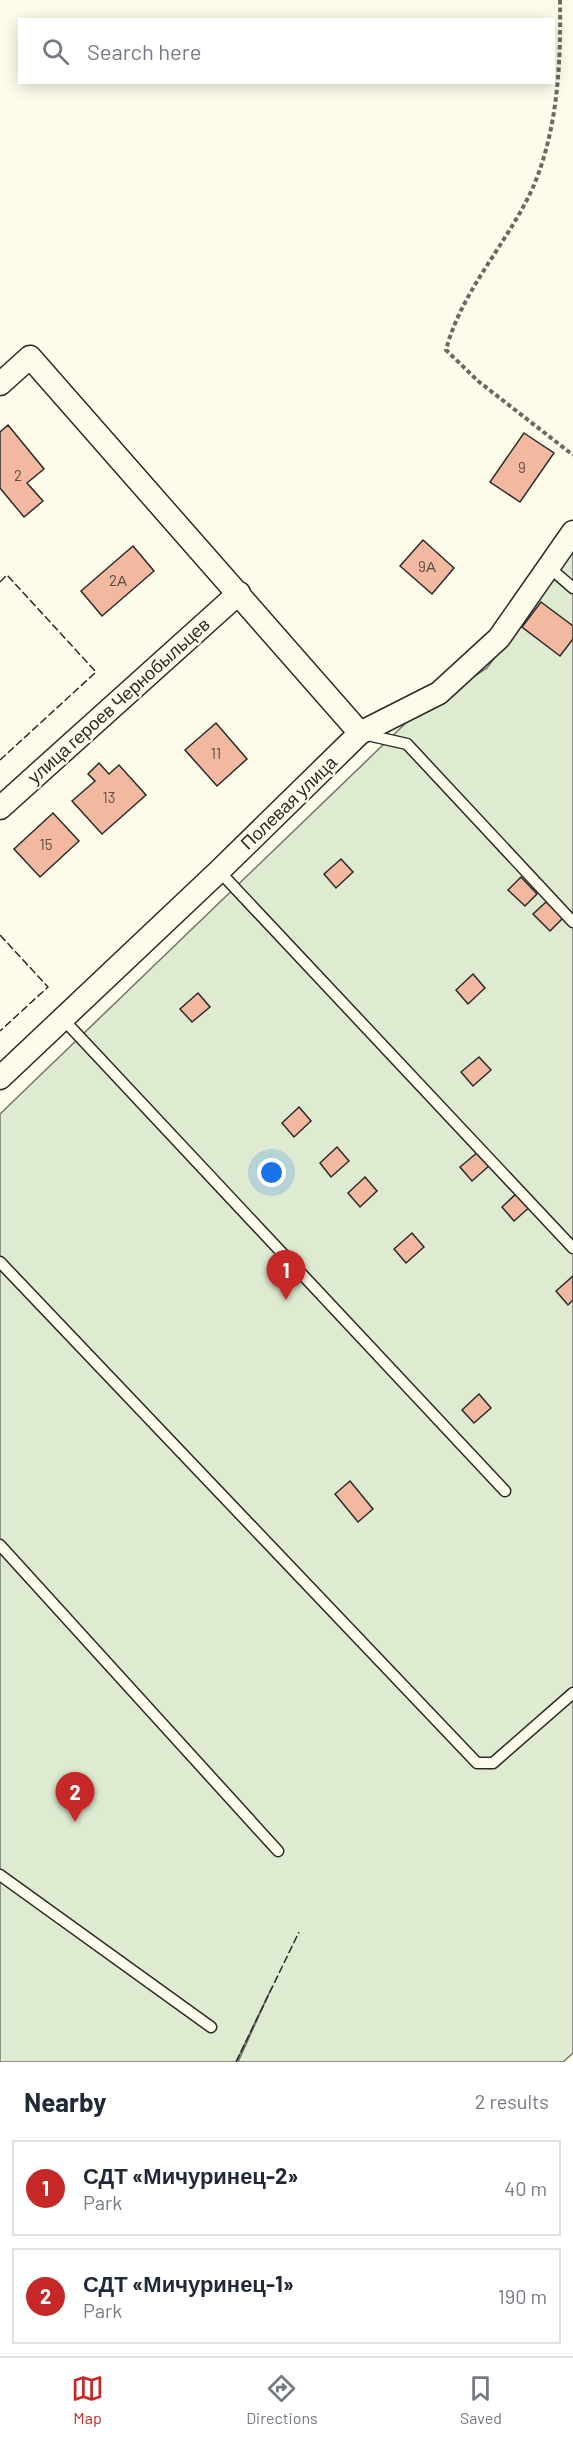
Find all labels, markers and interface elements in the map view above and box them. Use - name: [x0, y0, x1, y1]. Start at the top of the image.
- search box: [18, 18, 555, 84]
- icon: search: [39, 35, 72, 68]
- text: Search here: [87, 38, 201, 64]
- house number: 9: [518, 458, 526, 476]
- house number: 2: [14, 466, 22, 484]
- house number: 9А: [418, 557, 436, 575]
- house number: 2А: [109, 571, 127, 589]
- street label: улица героев Чернобыльцев: [23, 613, 214, 788]
- house number: 11: [211, 744, 221, 762]
- street label: Полевая улица: [236, 750, 342, 854]
- house number: 13: [103, 788, 115, 806]
- house number: 15: [40, 835, 52, 853]
- your location: [257, 1158, 286, 1187]
- pin: 1: [266, 1250, 306, 1300]
- pin: 2: [56, 1772, 94, 1822]
- text: Nearby: [24, 2086, 106, 2117]
- text: 2 results: [475, 2089, 549, 2113]
- text: СДТ «Мичуринец-2»: [83, 2162, 298, 2188]
- text: 1: [42, 2176, 49, 2200]
- text: 40 m: [504, 2176, 547, 2200]
- text: Park: [83, 2190, 122, 2214]
- text: СДТ «Мичуринец-1»: [83, 2270, 294, 2296]
- text: 2: [40, 2284, 51, 2308]
- text: 190 m: [498, 2284, 547, 2308]
- text: Park: [83, 2298, 122, 2322]
- tab: Map: [71, 2372, 104, 2427]
- tab: Directions: [246, 2372, 318, 2427]
- tab: Saved: [460, 2372, 502, 2427]

